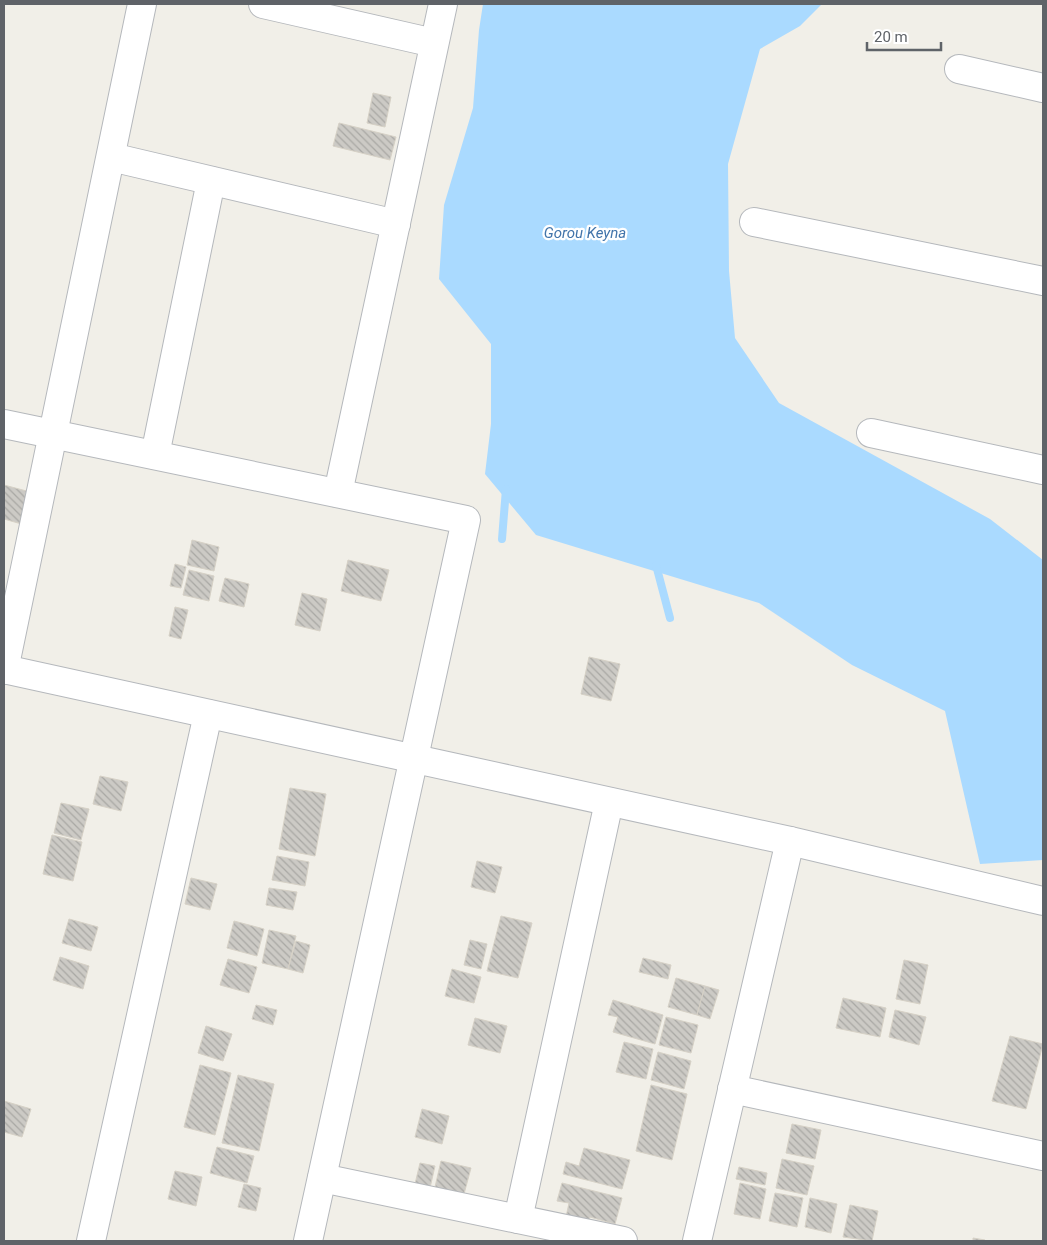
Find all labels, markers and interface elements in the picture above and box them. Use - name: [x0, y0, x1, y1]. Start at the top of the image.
- scale bar: [867, 20, 941, 52]
- text: 20 m: [874, 28, 908, 46]
- water label: Gorou Keyna: [544, 224, 626, 242]

